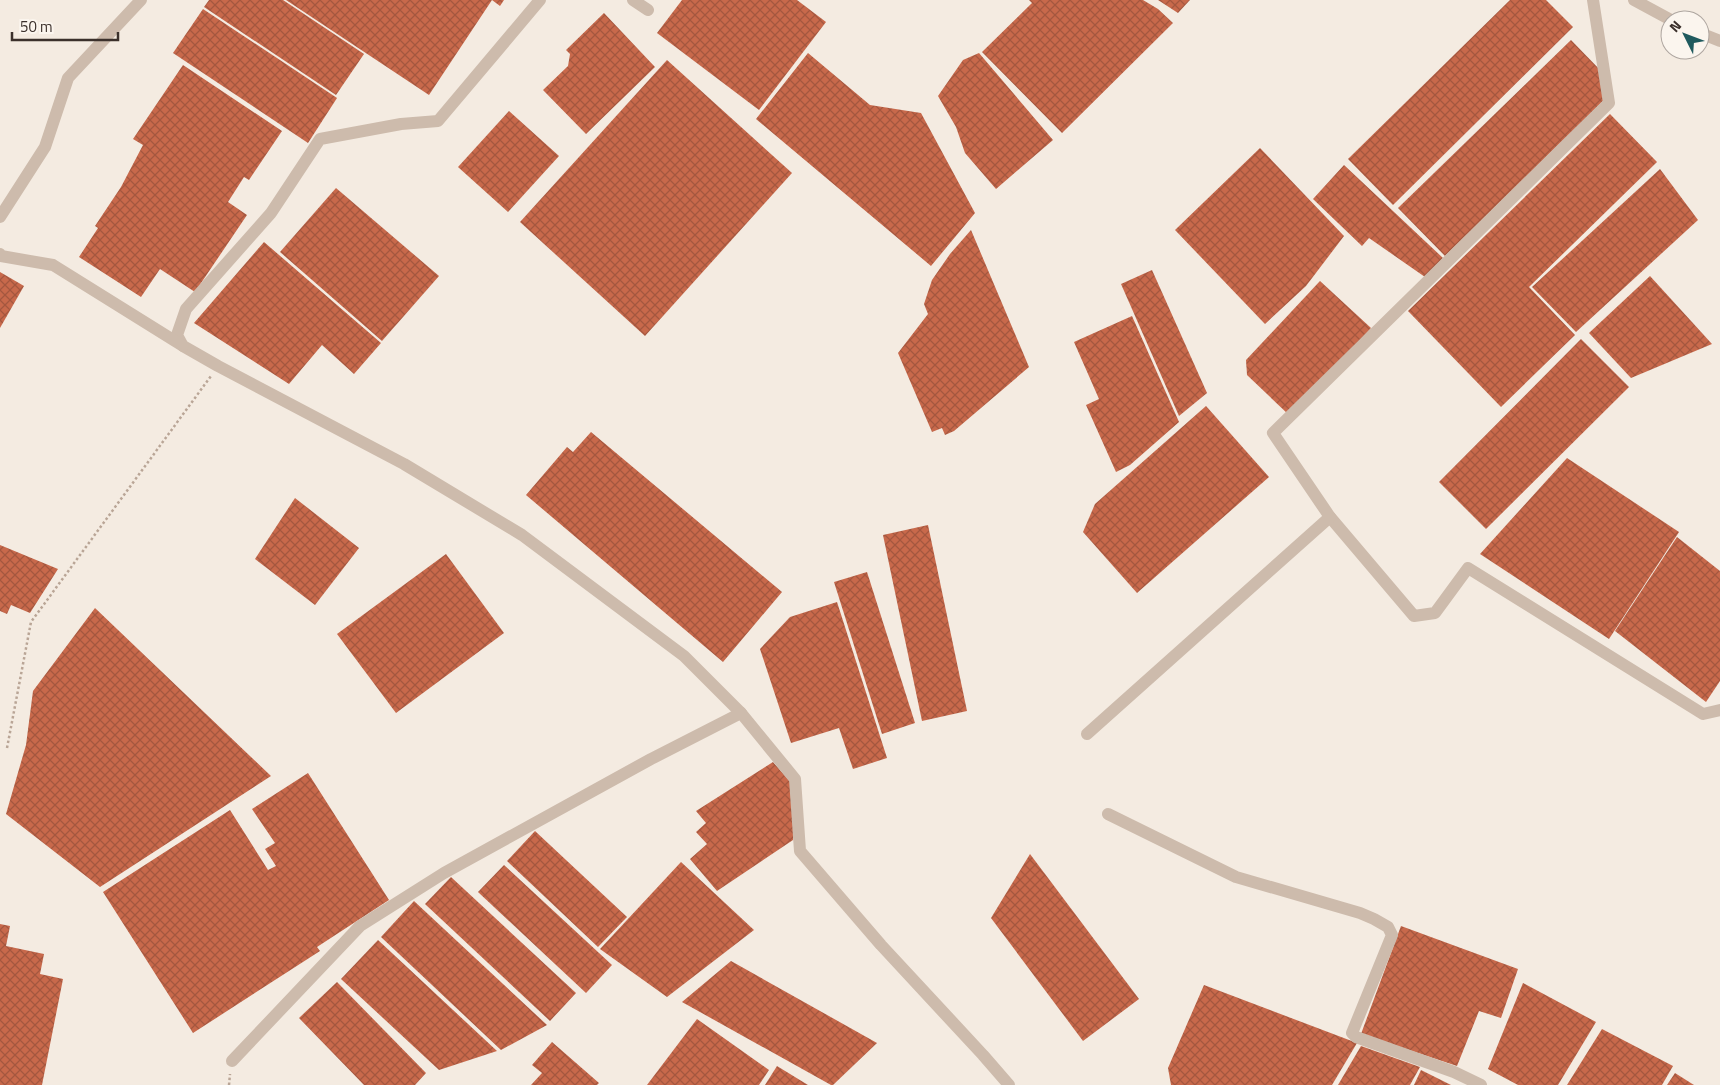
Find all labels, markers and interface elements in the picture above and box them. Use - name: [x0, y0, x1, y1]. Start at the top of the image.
- scale bar: [12, 10, 119, 42]
- north arrow: [1660, 10, 1710, 60]
- text: 50 m: [20, 15, 53, 38]
- text: N: [1664, 15, 1686, 37]

